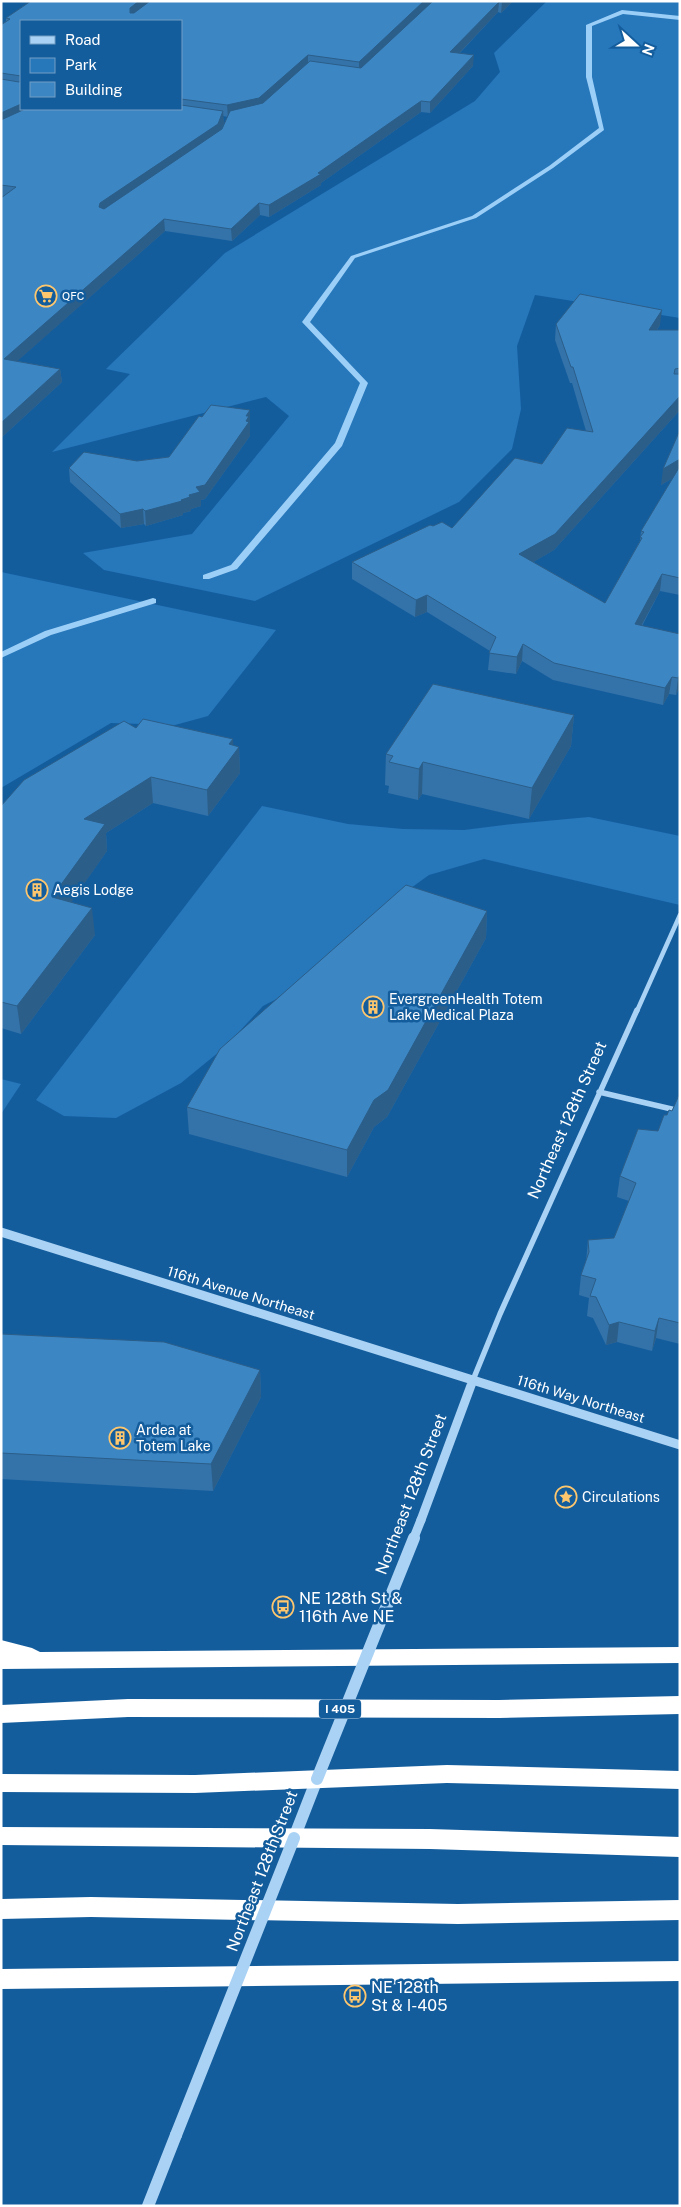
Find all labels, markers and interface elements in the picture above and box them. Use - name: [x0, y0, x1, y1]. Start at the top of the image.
- legend: [20, 20, 182, 110]
- north arrow: [611, 20, 661, 70]
- text: Road: [65, 31, 101, 48]
- text: N: [639, 42, 658, 58]
- text: Park: [65, 56, 97, 73]
- text: Building: [65, 81, 123, 98]
- supermarket icon: QFC: [34, 284, 58, 308]
- place label: QFC: [62, 290, 84, 302]
- building icon: Aegis Lodge: [25, 878, 49, 902]
- place label: Aegis Lodge: [53, 882, 134, 898]
- place label: EvergreenHealth Totem Lake Medical Plaza: [389, 991, 543, 1023]
- building icon: EvergreenHealth Totem Lake Medical Plaza: [361, 995, 385, 1019]
- street label: Northeast 128th Street: [524, 1038, 610, 1202]
- street label: 116th Avenue Northeast: [165, 1263, 317, 1323]
- street label: 116th Way Northeast: [515, 1372, 647, 1426]
- street label: Northeast 128th Street: [372, 1411, 450, 1577]
- place label: Ardea at Totem Lake: [136, 1422, 211, 1454]
- building icon: Ardea at Totem Lake: [108, 1426, 132, 1450]
- place icon: Circulations: [554, 1485, 578, 1509]
- place label: Circulations: [582, 1489, 660, 1505]
- place label: NE 128th St & 116th Ave NE: [299, 1589, 402, 1626]
- bus stop icon: NE 128th St & 116th Ave NE: [271, 1595, 295, 1619]
- road number: I 405: [319, 1700, 361, 1718]
- street label: Northeast 128th Street: [223, 1788, 301, 1954]
- place label: NE 128th St & I-405: [371, 1978, 447, 2015]
- bus stop icon: NE 128th St & I-405: [343, 1984, 367, 2008]

